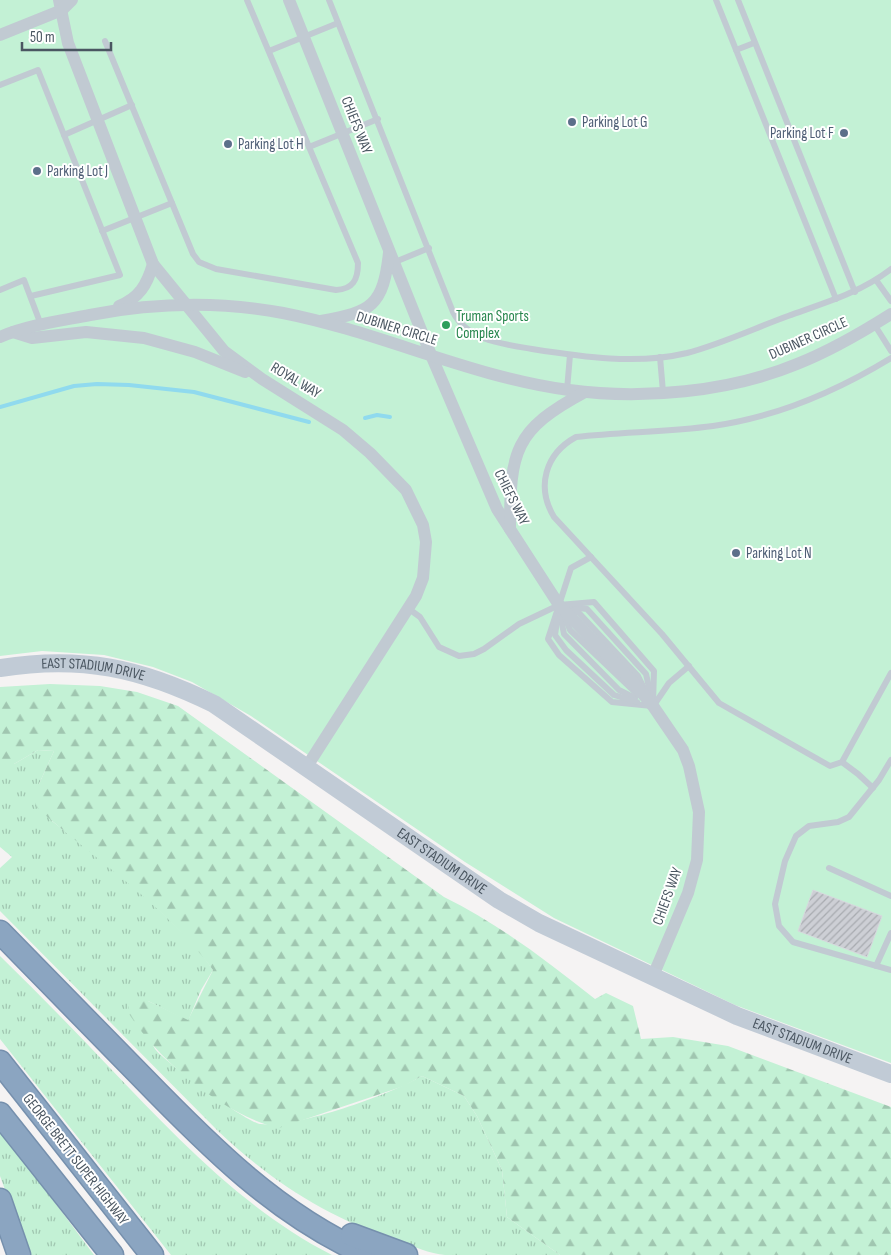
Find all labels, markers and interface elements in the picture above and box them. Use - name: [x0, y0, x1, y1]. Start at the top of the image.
- scale bar: [22, 20, 111, 52]
- text: 50 m: [30, 28, 55, 47]
- street label: CHIEFS WAY: [336, 94, 377, 157]
- place label: Parking Lot G: [582, 113, 648, 132]
- marker: Parking Lot G: [566, 116, 578, 128]
- place label: Parking Lot F: [770, 124, 834, 143]
- marker: Parking Lot F: [838, 127, 850, 139]
- place label: Parking Lot H: [238, 135, 304, 154]
- marker: Parking Lot H: [222, 138, 234, 150]
- place label: Parking Lot J: [47, 162, 108, 181]
- marker: Parking Lot J: [31, 165, 43, 177]
- street label: DUBINER CIRCLE: [354, 307, 440, 350]
- place label: Truman Sports Complex: [456, 307, 529, 343]
- street label: DUBINER CIRCLE: [766, 313, 850, 364]
- marker: Truman Sports Complex: [440, 319, 452, 331]
- street label: ROYAL WAY: [267, 358, 325, 403]
- street label: CHIEFS WAY: [489, 466, 534, 529]
- place label: Parking Lot N: [746, 544, 812, 563]
- marker: Parking Lot N: [730, 547, 742, 559]
- street label: EAST STADIUM DRIVE: [41, 654, 147, 686]
- street label: EAST STADIUM DRIVE: [393, 824, 491, 899]
- street label: CHIEFS WAY: [648, 864, 687, 928]
- street label: EAST STADIUM DRIVE: [750, 1014, 855, 1069]
- street label: GEORGE BRETT SUPER HIGHWAY: [19, 1090, 133, 1229]

